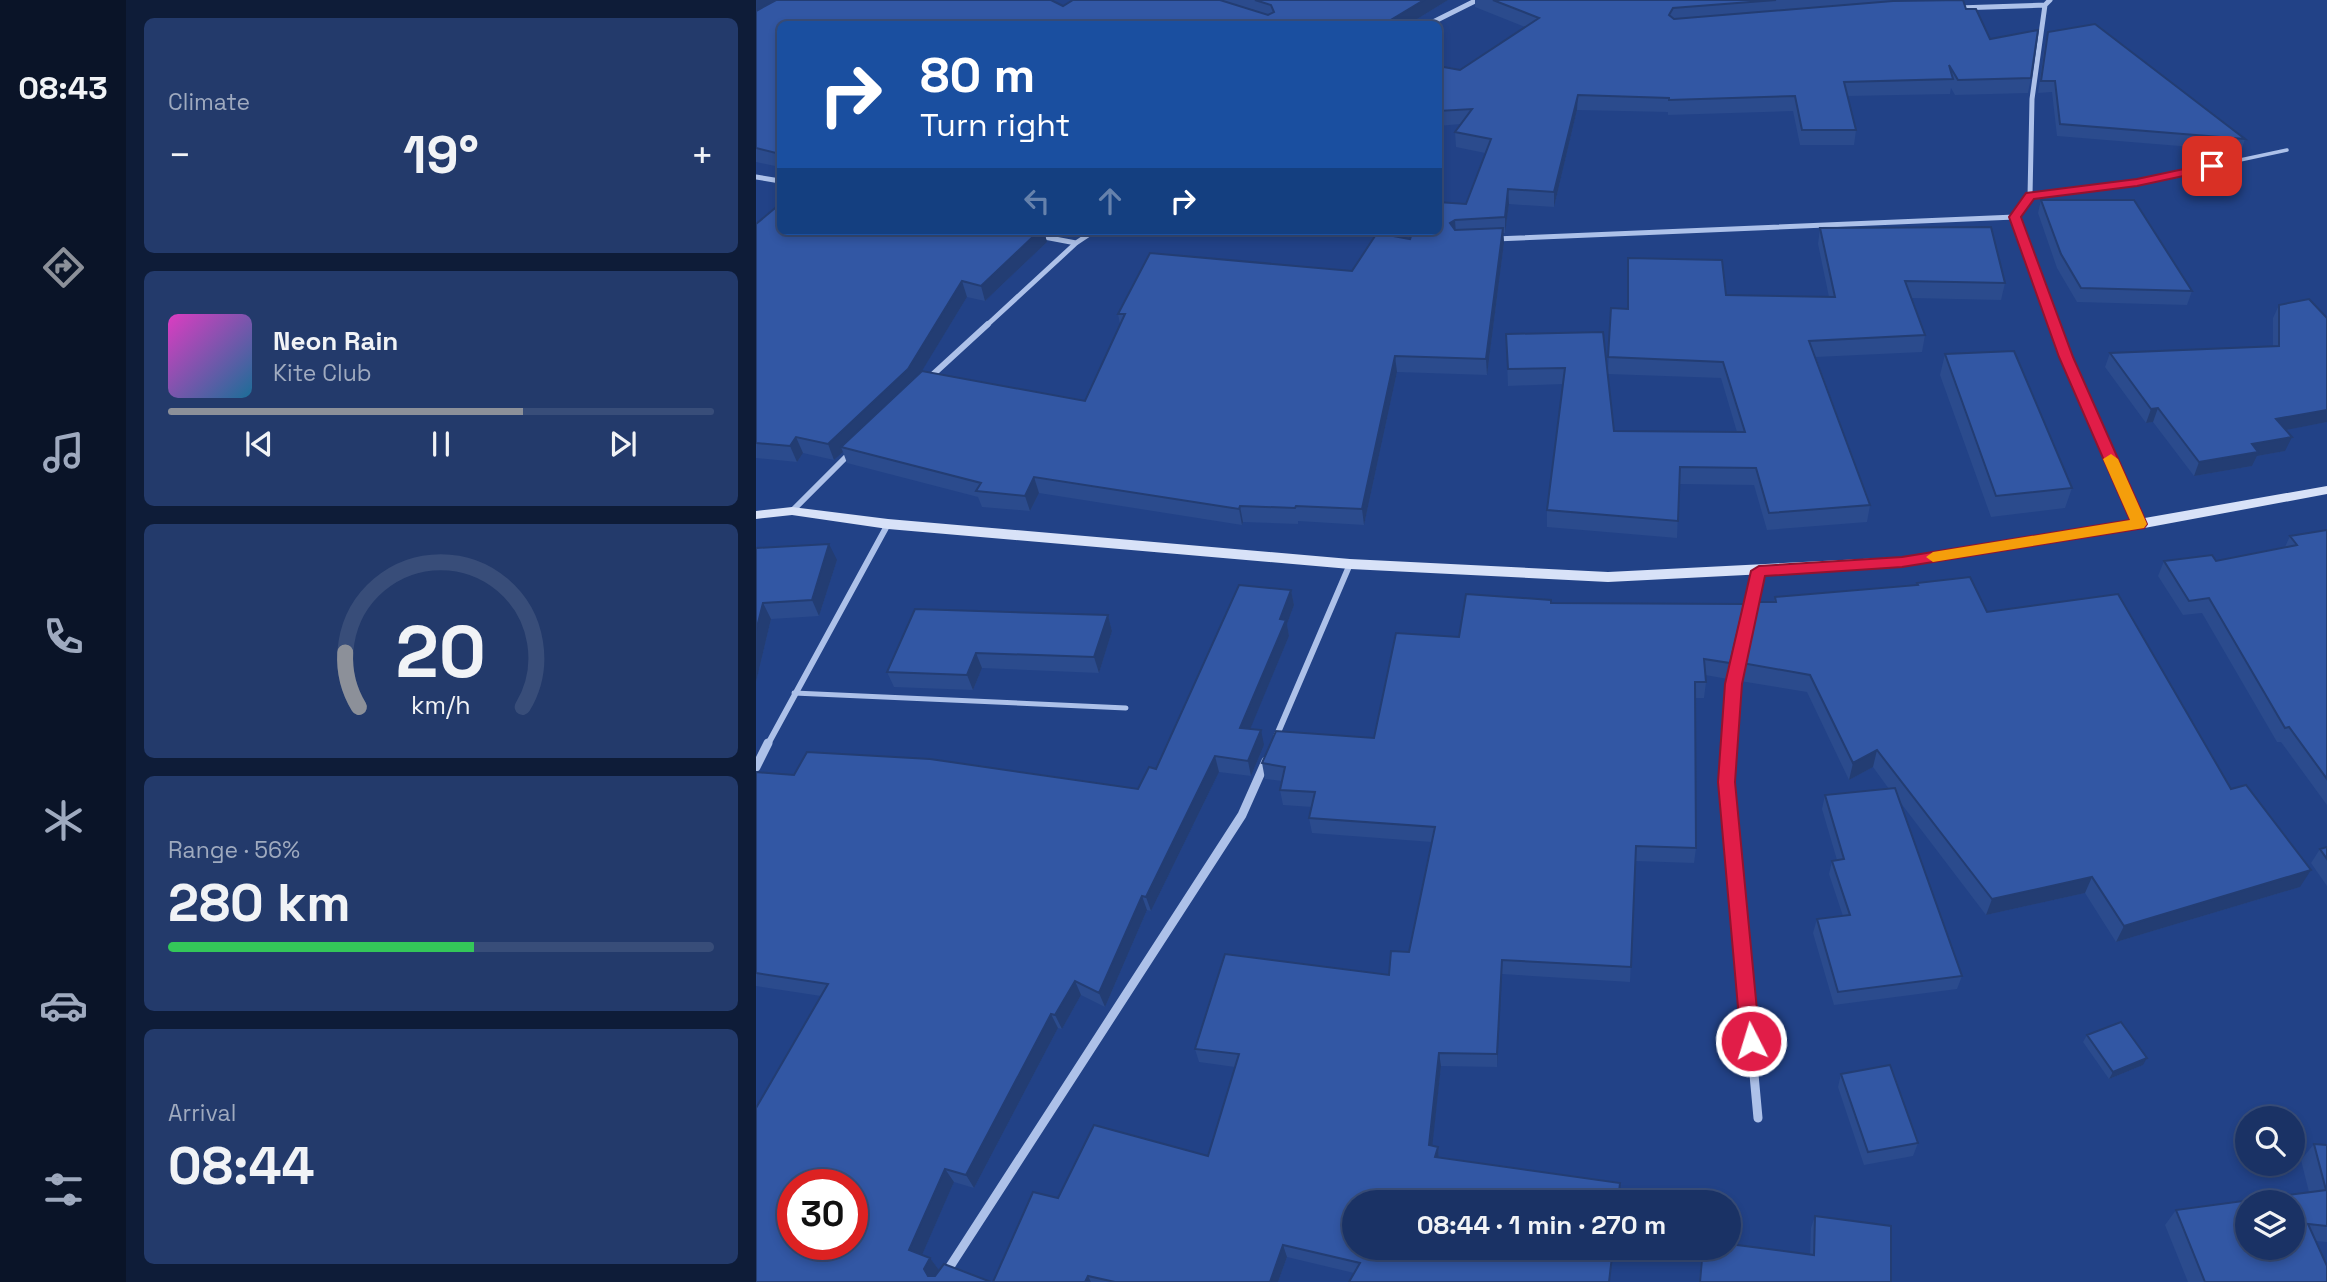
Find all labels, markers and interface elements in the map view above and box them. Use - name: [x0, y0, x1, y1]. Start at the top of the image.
- text: 80 m: [920, 44, 1035, 106]
- icon: right: [805, 49, 896, 140]
- text: 08:43: [18, 68, 108, 108]
- text: Climate: [168, 87, 250, 117]
- text: Turn right: [920, 105, 1070, 145]
- text: 19°: [403, 122, 479, 188]
- text: −: [168, 131, 192, 179]
- text: +: [690, 131, 714, 179]
- pin: [2182, 136, 2242, 196]
- icon: arrive: [2193, 147, 2231, 185]
- icon: left: [1018, 182, 1056, 220]
- icon: ahead: [1091, 182, 1129, 220]
- icon: right: [1164, 182, 1202, 220]
- icon: directions: [39, 243, 88, 292]
- text: Neon Rain: [273, 324, 398, 358]
- text: Kite Club: [273, 358, 372, 388]
- icon: previous: [240, 425, 278, 463]
- icon: pause: [422, 425, 460, 463]
- icon: next: [604, 425, 642, 463]
- icon: music: [39, 428, 88, 477]
- text: 20: [396, 605, 486, 698]
- icon: phone: [39, 612, 88, 661]
- text: km/h: [411, 689, 471, 721]
- icon: climate: [39, 796, 88, 845]
- text: Range · 56%: [168, 835, 300, 865]
- text: 280 km: [168, 870, 351, 936]
- icon: car: [39, 981, 88, 1030]
- position arrow: [1714, 1004, 1788, 1078]
- text: Arrival: [168, 1098, 236, 1128]
- map controls: [2235, 1106, 2305, 1260]
- button: search: [2235, 1106, 2305, 1176]
- text: 08:44: [168, 1133, 315, 1199]
- icon: filters: [39, 1165, 88, 1214]
- speed limit sign: 30: [777, 1169, 868, 1260]
- button: layers: [2235, 1190, 2305, 1260]
- text: 08:44 · 1 min · 270 m: [1417, 1208, 1666, 1242]

